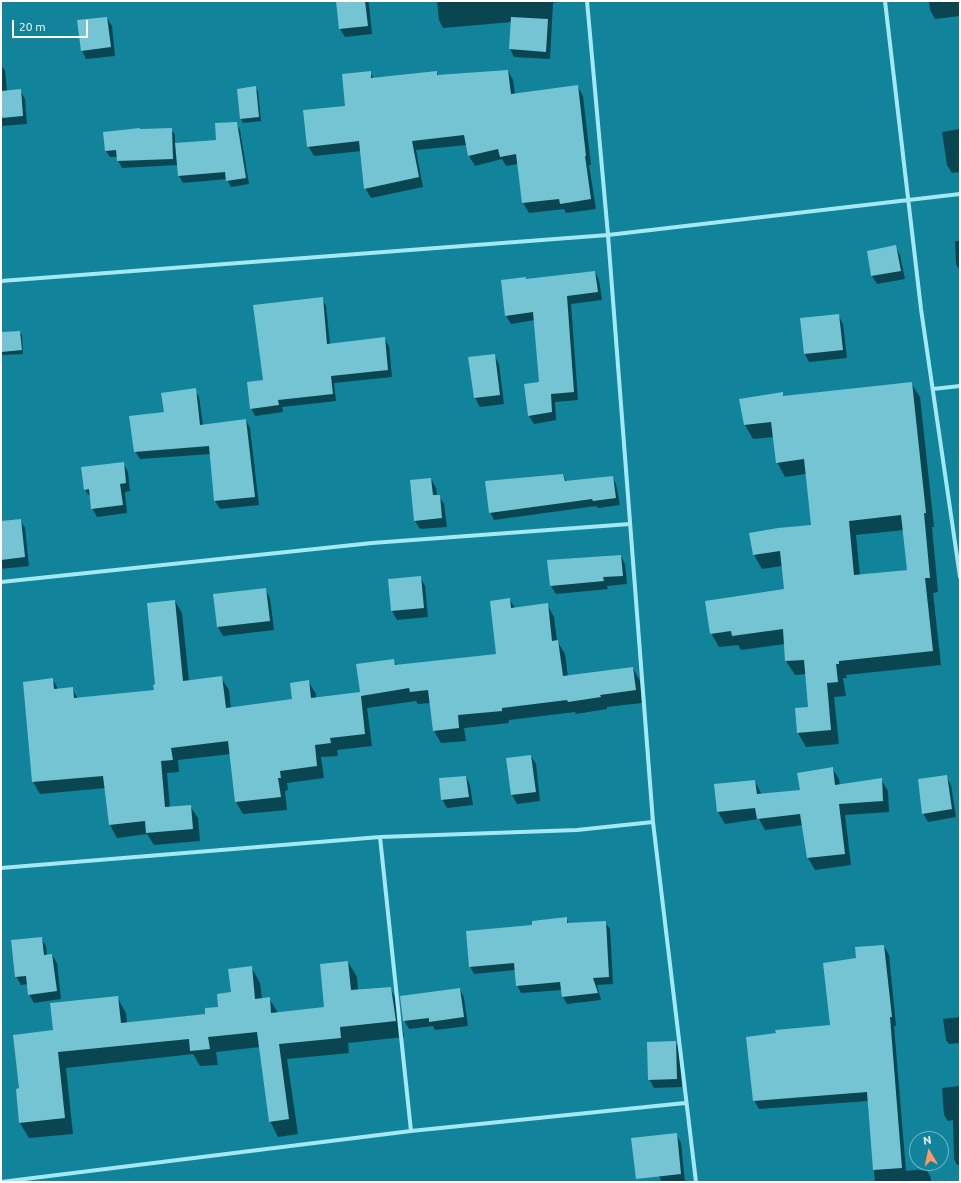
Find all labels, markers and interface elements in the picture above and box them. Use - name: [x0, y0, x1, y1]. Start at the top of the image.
- scale bar: [14, 12, 90, 38]
- text: 20 m: [19, 20, 46, 33]
- north arrow: [909, 1131, 949, 1171]
- text: N: [922, 1134, 932, 1147]

